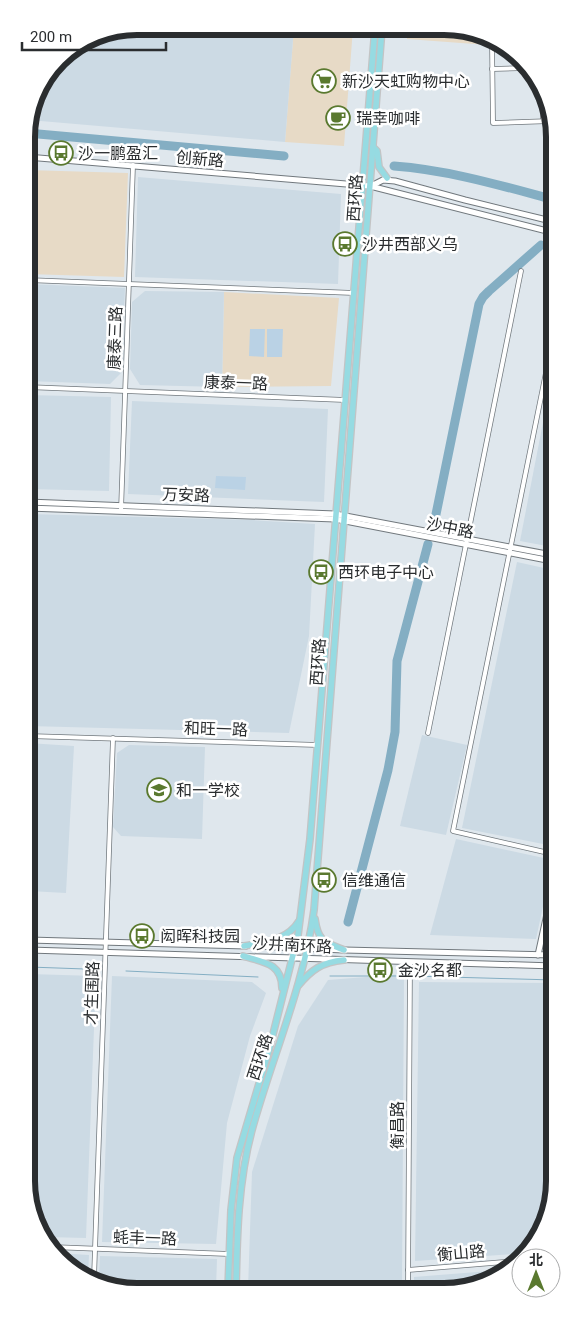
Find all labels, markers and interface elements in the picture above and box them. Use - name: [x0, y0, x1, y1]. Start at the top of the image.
- scale bar: [22, 20, 166, 52]
- text: 200 m: [30, 28, 72, 46]
- supermarket icon: 新沙天虹购物中心: [311, 68, 337, 94]
- place label: 新沙天虹购物中心: [342, 72, 470, 91]
- cafe icon: 瑞幸咖啡: [325, 105, 351, 131]
- place label: 瑞幸咖啡: [356, 109, 420, 128]
- bus stop icon: 沙一鹏盈汇: [48, 140, 74, 166]
- place label: 沙一鹏盈汇: [78, 144, 158, 163]
- street label: 创新路: [175, 147, 225, 171]
- street label: 西环路: [344, 173, 366, 223]
- bus stop icon: 沙井西部义乌: [332, 231, 358, 257]
- place label: 沙井西部义乌: [362, 235, 458, 254]
- street label: 康泰三路: [104, 306, 126, 370]
- street label: 康泰一路: [204, 372, 268, 394]
- street label: 万安路: [162, 485, 210, 505]
- street label: 沙中路: [425, 514, 475, 542]
- bus stop icon: 西环电子中心: [308, 559, 334, 585]
- place label: 西环电子中心: [338, 563, 434, 582]
- street label: 西环路: [307, 637, 329, 687]
- street label: 和旺一路: [184, 718, 248, 740]
- school or university icon: 和一学校: [146, 777, 172, 803]
- place label: 和一学校: [176, 781, 240, 800]
- bus stop icon: 信维通信: [311, 867, 337, 893]
- place label: 信维通信: [342, 871, 406, 890]
- bus stop icon: 闳晖科技园: [129, 923, 155, 949]
- place label: 闳晖科技园: [160, 927, 240, 946]
- street label: 沙井南环路: [252, 933, 332, 957]
- bus stop icon: 金沙名都: [367, 957, 393, 983]
- street label: 才生围路: [81, 961, 103, 1025]
- place label: 金沙名都: [398, 961, 462, 980]
- street label: 西环路: [244, 1031, 276, 1083]
- street label: 衡昌路: [388, 1101, 407, 1149]
- street label: 蚝丰一路: [113, 1227, 177, 1249]
- street label: 衡山路: [436, 1241, 486, 1265]
- north arrow: [511, 1248, 561, 1298]
- text: 北: [529, 1252, 543, 1268]

